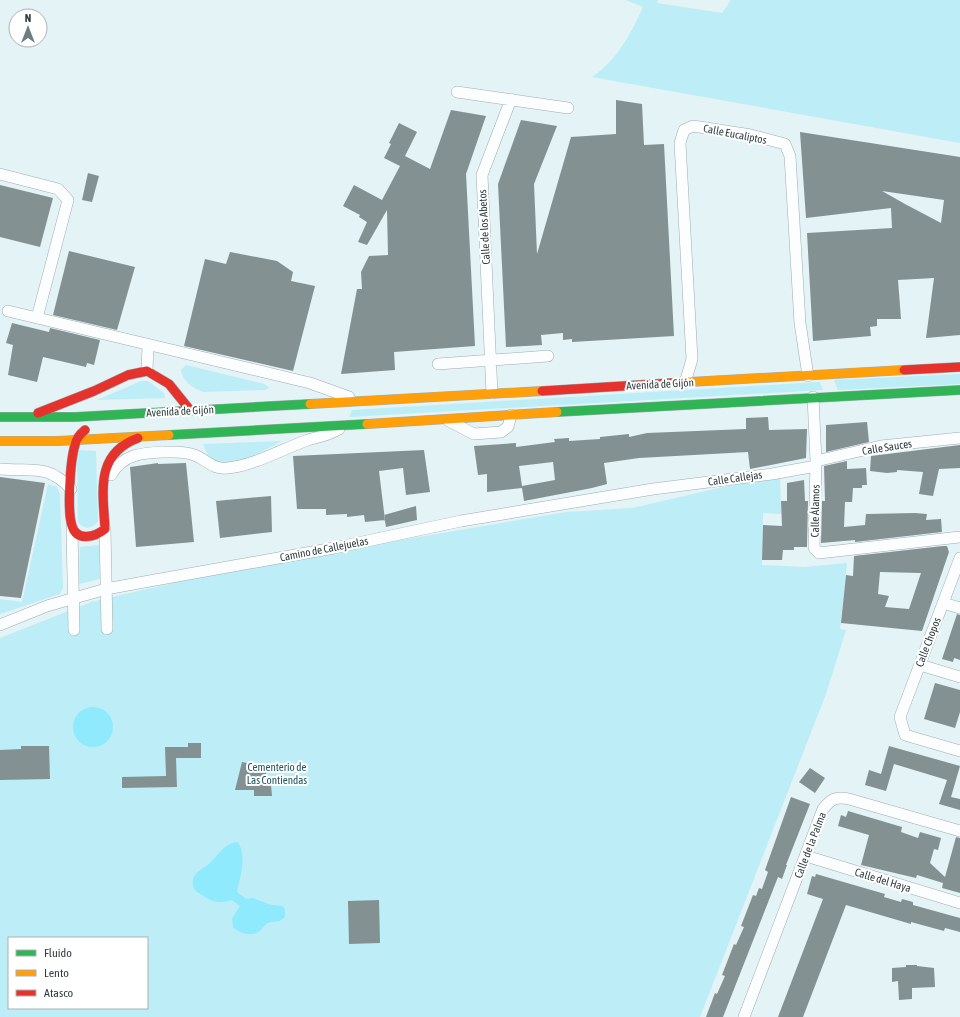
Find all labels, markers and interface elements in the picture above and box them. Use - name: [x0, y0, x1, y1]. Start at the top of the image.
- north arrow: [8, 8, 48, 48]
- text: N: [25, 12, 31, 24]
- street label: Calle Eucaliptos: [702, 122, 768, 146]
- street label: Calle de los Abetos: [476, 189, 492, 265]
- street label: Avenida de Gijón: [626, 376, 694, 392]
- street label: Avenida de Gijón: [146, 403, 214, 419]
- street label: Calle Sauces: [861, 437, 913, 457]
- street label: Calle Callejas: [707, 468, 763, 488]
- street label: Calle Álamos: [809, 484, 821, 537]
- street label: Camino de Callejuelas: [279, 535, 369, 563]
- street label: Calle Chopos: [913, 615, 943, 668]
- park label: Cementerio de Las Contiendas: [247, 761, 307, 786]
- street label: Calle de la Palma: [792, 810, 828, 880]
- street label: Calle del Haya: [854, 866, 912, 894]
- legend: [8, 937, 148, 1009]
- text: Fluido: [44, 946, 72, 960]
- text: Lento: [44, 966, 69, 980]
- text: Atasco: [44, 986, 74, 1000]

